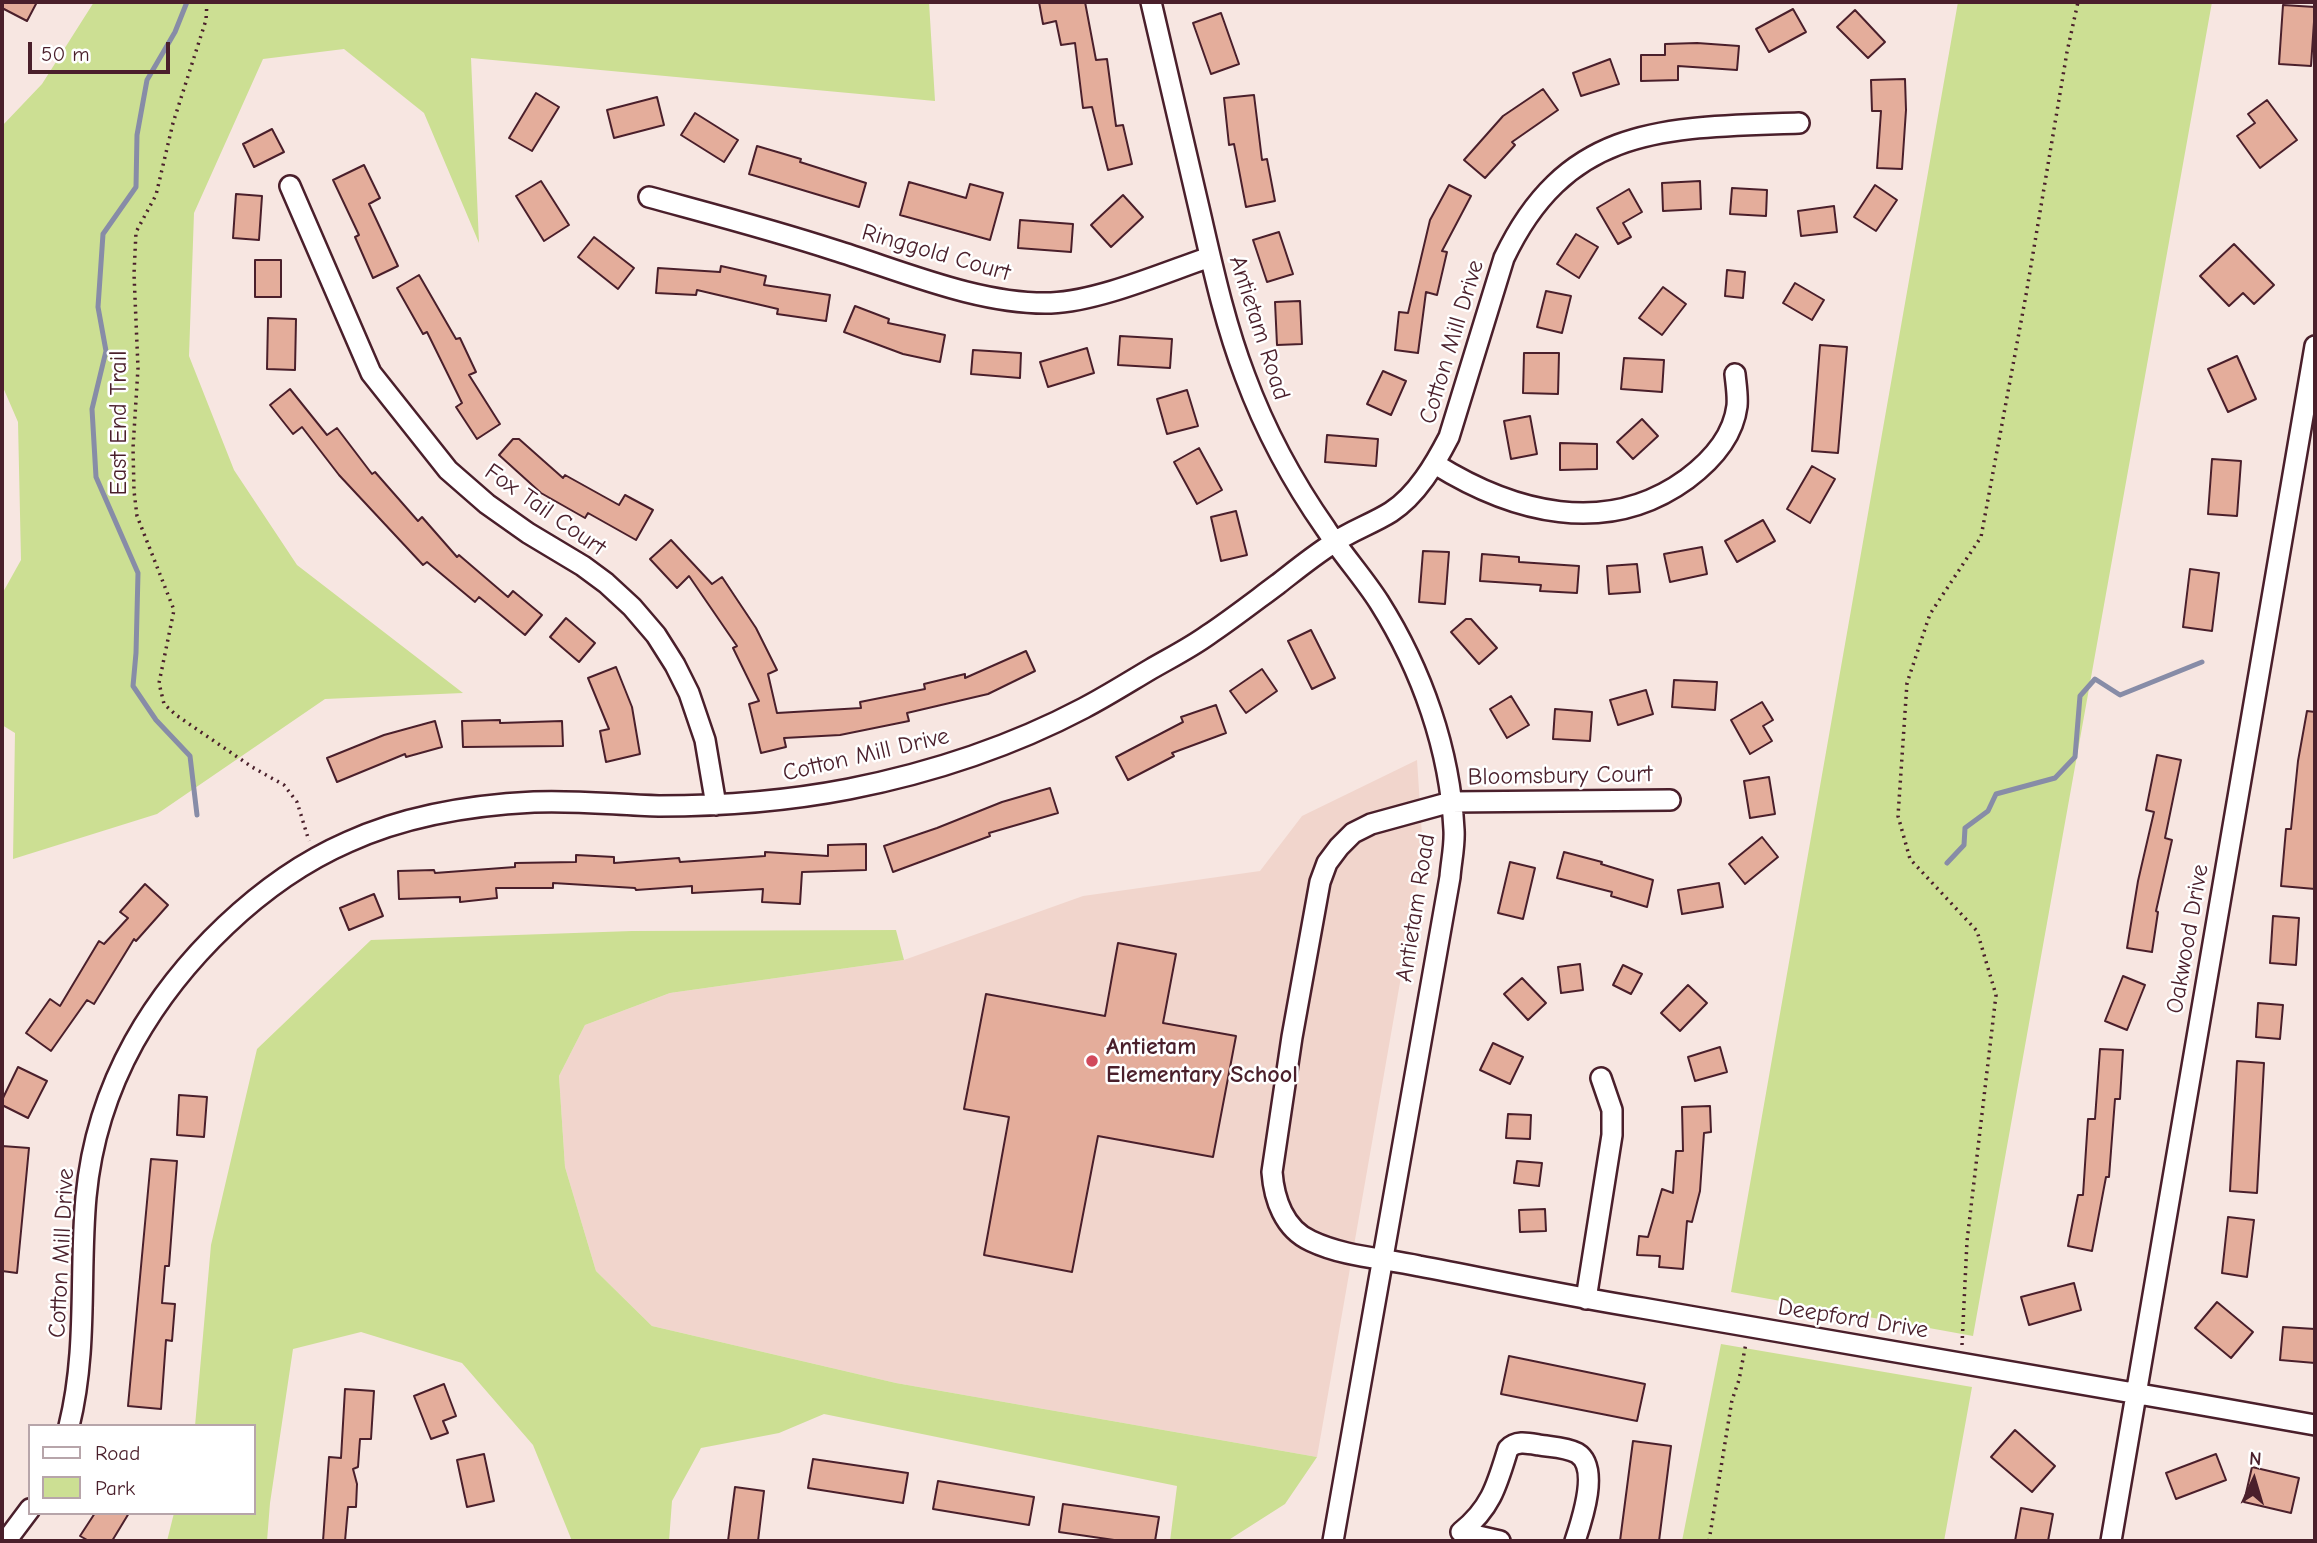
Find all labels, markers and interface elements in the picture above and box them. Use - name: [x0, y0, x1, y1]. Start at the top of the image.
- scale bar: [32, 28, 173, 72]
- text: 50 m: [41, 42, 90, 66]
- street label: Ringgold Court: [858, 218, 1014, 288]
- street label: Antietam Road: [1222, 252, 1296, 404]
- street label: Cotton Mill Drive: [1413, 257, 1491, 427]
- street label: East End Trail: [105, 351, 133, 495]
- street label: Fox Tail Court: [479, 458, 611, 562]
- street label: Cotton Mill Drive: [780, 722, 952, 788]
- street label: Bloomsbury Court: [1467, 760, 1653, 792]
- street label: Antietam Road: [1390, 832, 1442, 984]
- street label: Oakwood Drive: [2161, 862, 2215, 1016]
- place label: Antietam Elementary School: [1106, 1033, 1298, 1089]
- marker: Antietam Elementary School: [1084, 1053, 1100, 1069]
- street label: Cotton Mill Drive: [43, 1167, 81, 1339]
- street label: Deepford Drive: [1776, 1293, 1930, 1345]
- legend: [28, 1424, 256, 1515]
- text: Road: [95, 1441, 140, 1465]
- north arrow: [2219, 1445, 2289, 1515]
- text: N: [2249, 1448, 2262, 1470]
- text: Park: [95, 1476, 135, 1500]

